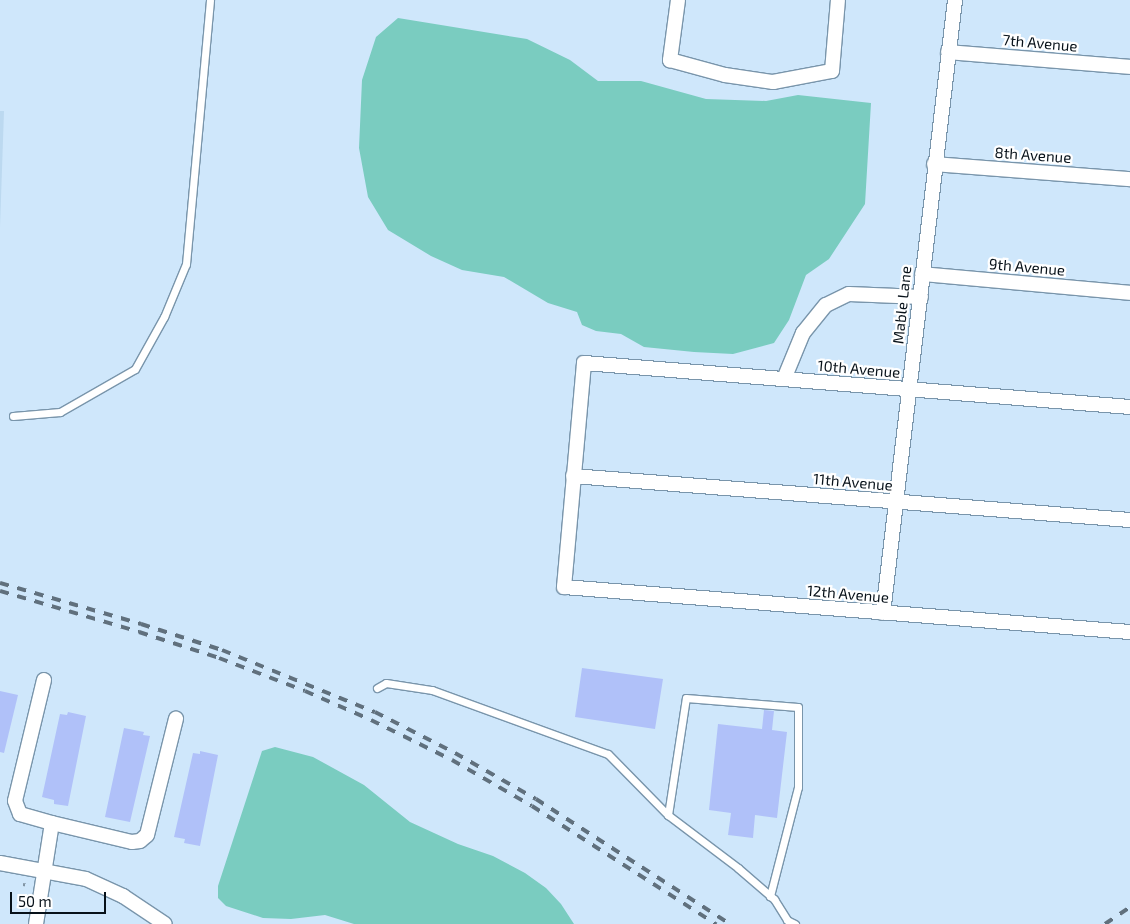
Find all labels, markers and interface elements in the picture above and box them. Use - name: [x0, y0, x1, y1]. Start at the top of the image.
- street label: 7th Avenue: [1001, 31, 1079, 55]
- street label: 8th Avenue: [994, 143, 1072, 167]
- street label: 9th Avenue: [988, 255, 1066, 279]
- street label: Mable Lane: [889, 265, 915, 345]
- street label: 10th Avenue: [817, 356, 901, 382]
- street label: 11th Avenue: [812, 470, 894, 494]
- street label: 12th Avenue: [806, 581, 890, 607]
- scale bar: [12, 882, 109, 914]
- text: 50 m: [18, 892, 52, 910]

